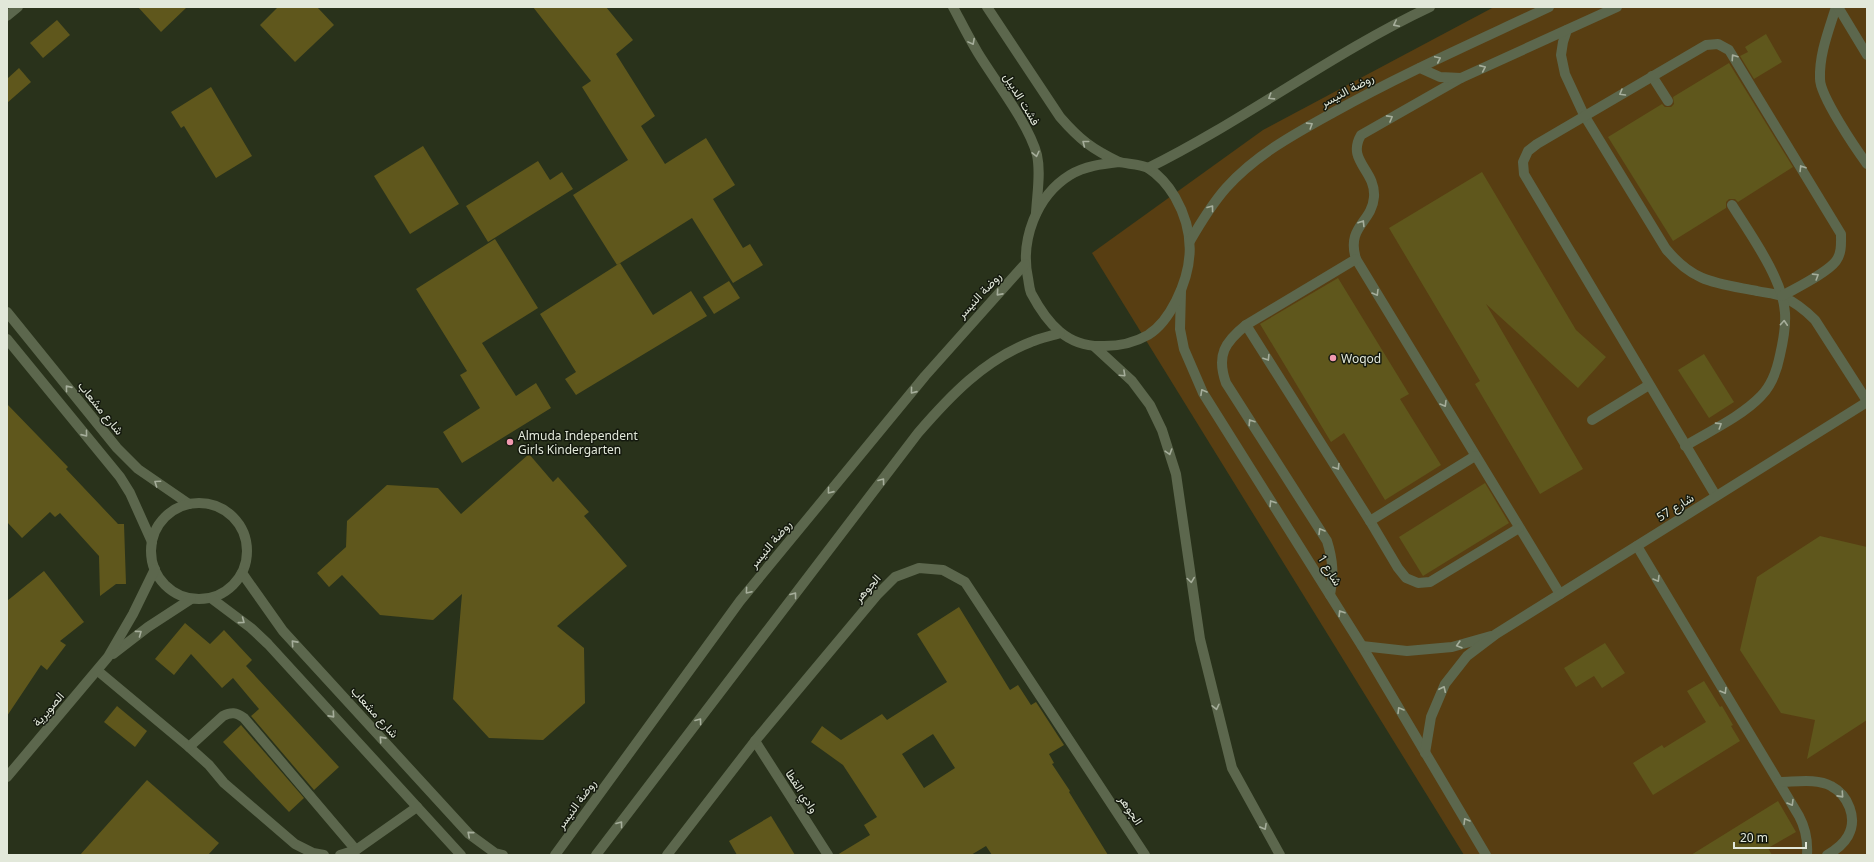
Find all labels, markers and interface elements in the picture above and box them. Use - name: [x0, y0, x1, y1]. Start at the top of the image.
- one-way arrow: [1392, 20, 1400, 27]
- one-way arrow: [967, 37, 974, 45]
- one-way arrow: [1732, 55, 1739, 62]
- one-way arrow: [1434, 56, 1441, 64]
- one-way arrow: [1479, 65, 1486, 73]
- street label: روضة النيسر: [1317, 69, 1377, 112]
- street label: فشت الديبل: [1000, 70, 1044, 128]
- one-way arrow: [1619, 89, 1626, 96]
- one-way arrow: [1268, 92, 1275, 99]
- one-way arrow: [1386, 115, 1393, 122]
- one-way arrow: [1306, 123, 1313, 130]
- one-way arrow: [1083, 140, 1090, 147]
- one-way arrow: [1031, 151, 1039, 157]
- one-way arrow: [1800, 165, 1807, 172]
- one-way arrow: [1206, 205, 1213, 212]
- one-way arrow: [1357, 220, 1364, 227]
- street label: روضة النيسر: [952, 268, 1005, 323]
- one-way arrow: [1812, 273, 1819, 281]
- one-way arrow: [997, 289, 1004, 296]
- one-way arrow: [1372, 289, 1379, 296]
- one-way arrow: [1780, 320, 1789, 326]
- place label: Woqod: [1341, 350, 1381, 367]
- one-way arrow: [1262, 353, 1269, 360]
- marker: Woqod: [1328, 353, 1338, 363]
- one-way arrow: [1118, 369, 1126, 376]
- street label: شارع مشعاب: [73, 378, 128, 439]
- one-way arrow: [66, 385, 73, 393]
- one-way arrow: [910, 386, 917, 393]
- one-way arrow: [1201, 389, 1208, 396]
- one-way arrow: [1439, 400, 1446, 407]
- one-way arrow: [1248, 419, 1255, 426]
- one-way arrow: [1715, 423, 1722, 430]
- place label: Almuda Independent Girls Kindergarten: [518, 427, 638, 458]
- one-way arrow: [80, 430, 87, 437]
- marker: Almuda Independent Girls Kindergarten: [505, 437, 515, 447]
- one-way arrow: [1164, 448, 1173, 455]
- one-way arrow: [1332, 463, 1339, 470]
- one-way arrow: [877, 478, 884, 485]
- one-way arrow: [154, 481, 161, 488]
- one-way arrow: [828, 487, 835, 494]
- street label: شارع 57: [1653, 489, 1697, 526]
- one-way arrow: [1269, 500, 1277, 507]
- street label: روضة النيسر: [744, 516, 795, 572]
- one-way arrow: [1318, 528, 1325, 535]
- street label: شارع 1: [1313, 551, 1346, 590]
- street label: الجوهر: [849, 570, 884, 607]
- one-way arrow: [1653, 575, 1660, 582]
- one-way arrow: [1186, 577, 1195, 583]
- one-way arrow: [745, 587, 752, 594]
- one-way arrow: [790, 593, 797, 600]
- one-way arrow: [1338, 610, 1346, 617]
- one-way arrow: [238, 616, 245, 623]
- one-way arrow: [135, 630, 142, 638]
- one-way arrow: [292, 640, 299, 648]
- one-way arrow: [1456, 640, 1463, 649]
- street label: شارع مشعاب: [346, 682, 403, 742]
- one-way arrow: [1438, 686, 1446, 693]
- one-way arrow: [1719, 687, 1727, 694]
- street label: الصويرية: [28, 688, 68, 730]
- one-way arrow: [1211, 704, 1219, 710]
- one-way arrow: [1397, 707, 1404, 714]
- one-way arrow: [328, 710, 335, 717]
- one-way arrow: [694, 718, 701, 725]
- one-way arrow: [379, 736, 387, 744]
- street label: وادي القطا: [780, 766, 822, 817]
- street label: روضة النيسر: [551, 776, 600, 833]
- one-way arrow: [1837, 790, 1844, 798]
- street label: الجوهر: [1114, 791, 1147, 828]
- one-way arrow: [1786, 799, 1793, 806]
- one-way arrow: [1464, 818, 1471, 825]
- one-way arrow: [615, 821, 622, 828]
- one-way arrow: [1259, 823, 1267, 830]
- scale bar: [1734, 824, 1806, 850]
- text: 20 m: [1740, 829, 1768, 846]
- one-way arrow: [467, 832, 475, 839]

